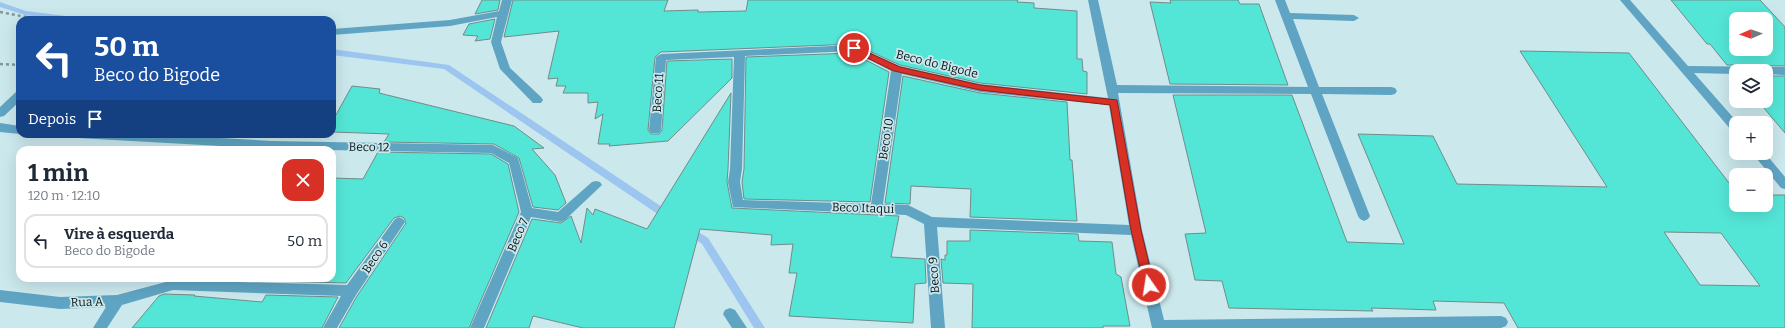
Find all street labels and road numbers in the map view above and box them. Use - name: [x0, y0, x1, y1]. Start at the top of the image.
- street label: Beco do Bigode: [895, 47, 979, 81]
- street label: Beco 11: [650, 73, 666, 113]
- street label: Beco 10: [876, 117, 896, 161]
- street label: Beco 12: [348, 140, 390, 154]
- street label: Beco Itaqui: [832, 200, 895, 216]
- street label: Beco 7: [505, 216, 531, 254]
- street label: Beco 6: [359, 238, 391, 276]
- street label: Beco 9: [926, 256, 942, 294]
- street label: Rua A: [70, 294, 104, 310]

